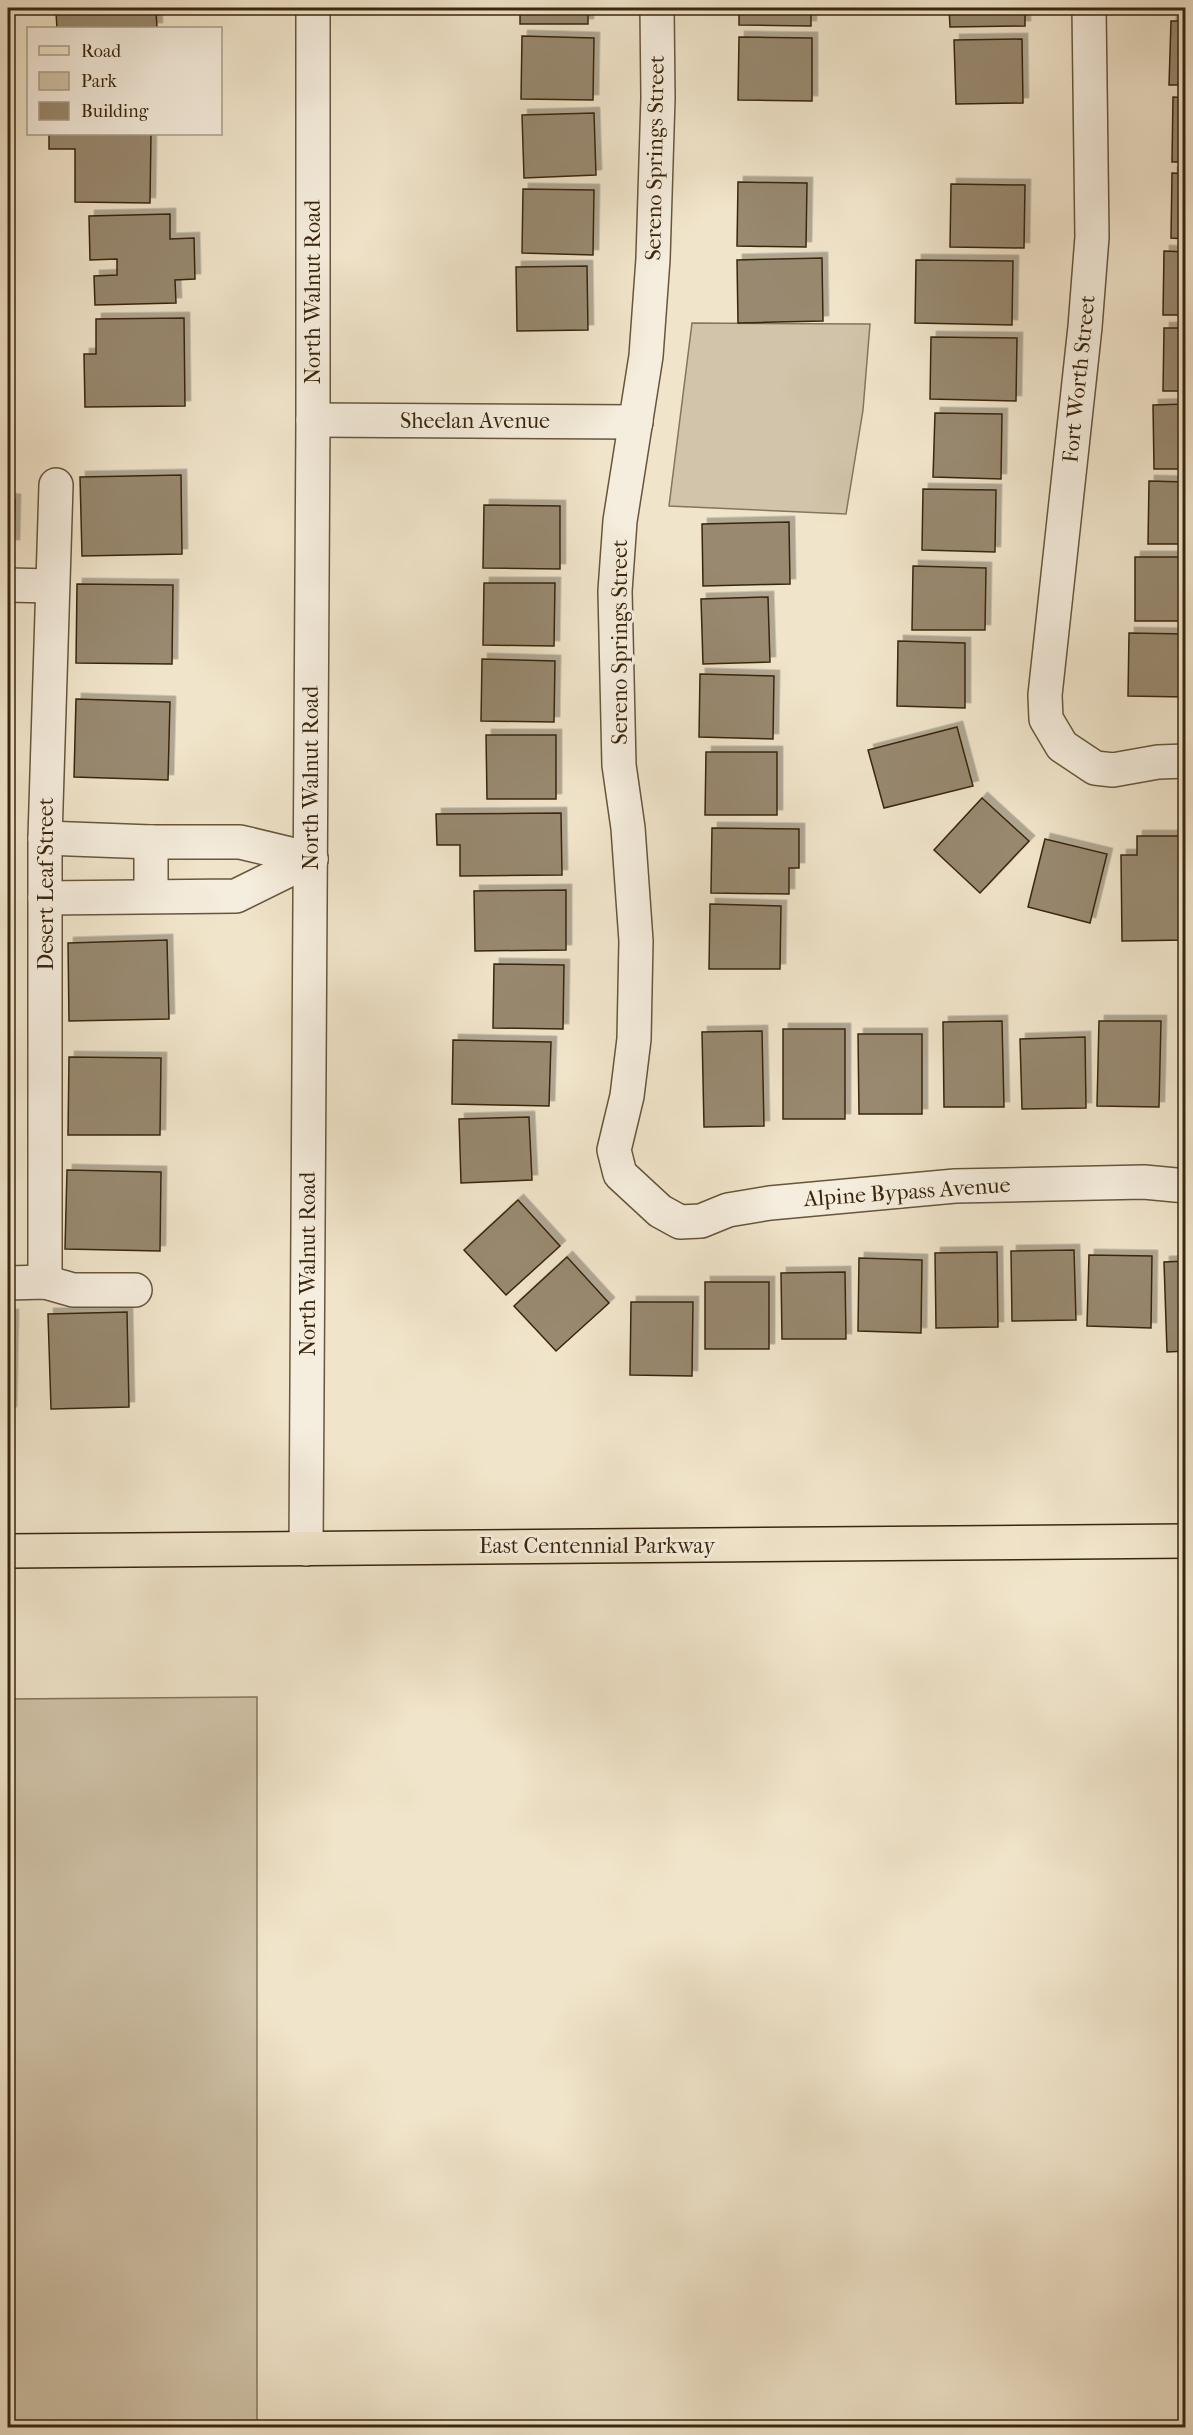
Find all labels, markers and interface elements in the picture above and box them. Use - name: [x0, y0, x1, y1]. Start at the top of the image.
- legend: [27, 27, 222, 135]
- text: Road: [81, 41, 121, 62]
- street label: Sereno Springs Street: [640, 55, 670, 261]
- text: Park: [81, 71, 118, 92]
- text: Building: [81, 101, 149, 122]
- street label: North Walnut Road: [300, 199, 326, 384]
- street label: Fort Worth Street: [1057, 294, 1101, 464]
- street label: Sheelan Avenue: [400, 408, 550, 434]
- street label: Sereno Springs Street: [607, 539, 633, 745]
- street label: North Walnut Road: [298, 685, 324, 870]
- street label: Desert Leaf Street: [33, 797, 59, 971]
- street label: North Walnut Road: [295, 1171, 321, 1356]
- street label: Alpine Bypass Avenue: [802, 1172, 1011, 1212]
- street label: East Centennial Parkway: [479, 1533, 716, 1559]

